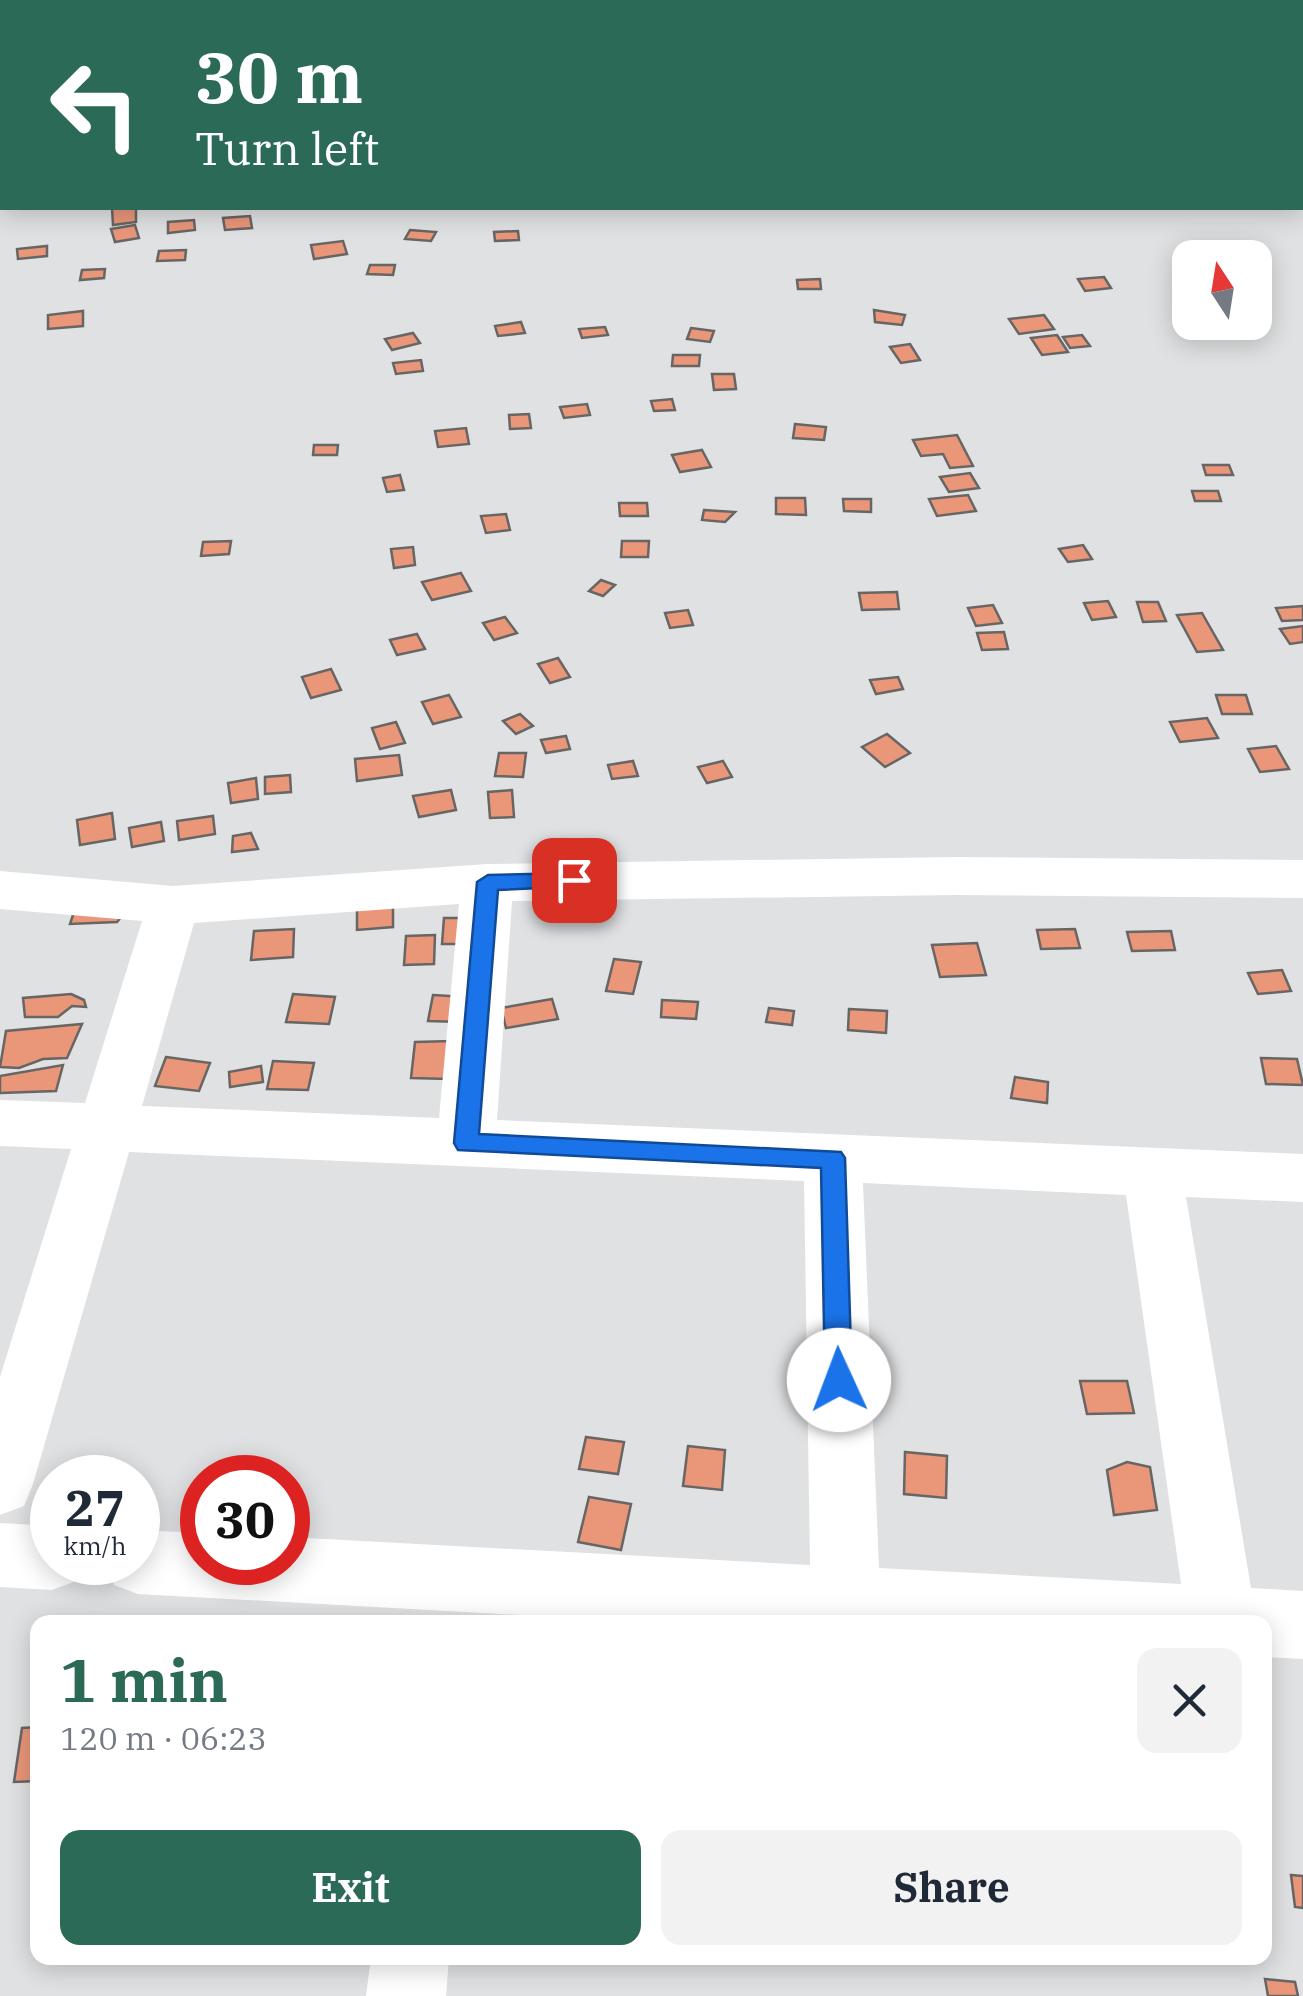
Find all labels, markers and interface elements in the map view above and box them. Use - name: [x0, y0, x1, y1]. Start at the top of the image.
- text: 30 m: [195, 31, 363, 122]
- icon: left: [30, 40, 160, 170]
- text: Turn left: [195, 119, 379, 177]
- north arrow: [1172, 240, 1272, 340]
- map controls: [1172, 240, 1272, 340]
- pin: [532, 838, 617, 923]
- icon: arrive: [547, 853, 602, 908]
- position arrow: [787, 1328, 891, 1432]
- speed limit sign: 30: [180, 1455, 310, 1585]
- text: 27: [65, 1475, 125, 1540]
- text: km/h: [63, 1529, 127, 1562]
- text: 1 min: [60, 1640, 228, 1719]
- button: close: [1137, 1648, 1242, 1753]
- text: 120 m · 06:23: [60, 1717, 267, 1759]
- button: Exit: [60, 1830, 641, 1945]
- button: Share: [661, 1830, 1242, 1945]

